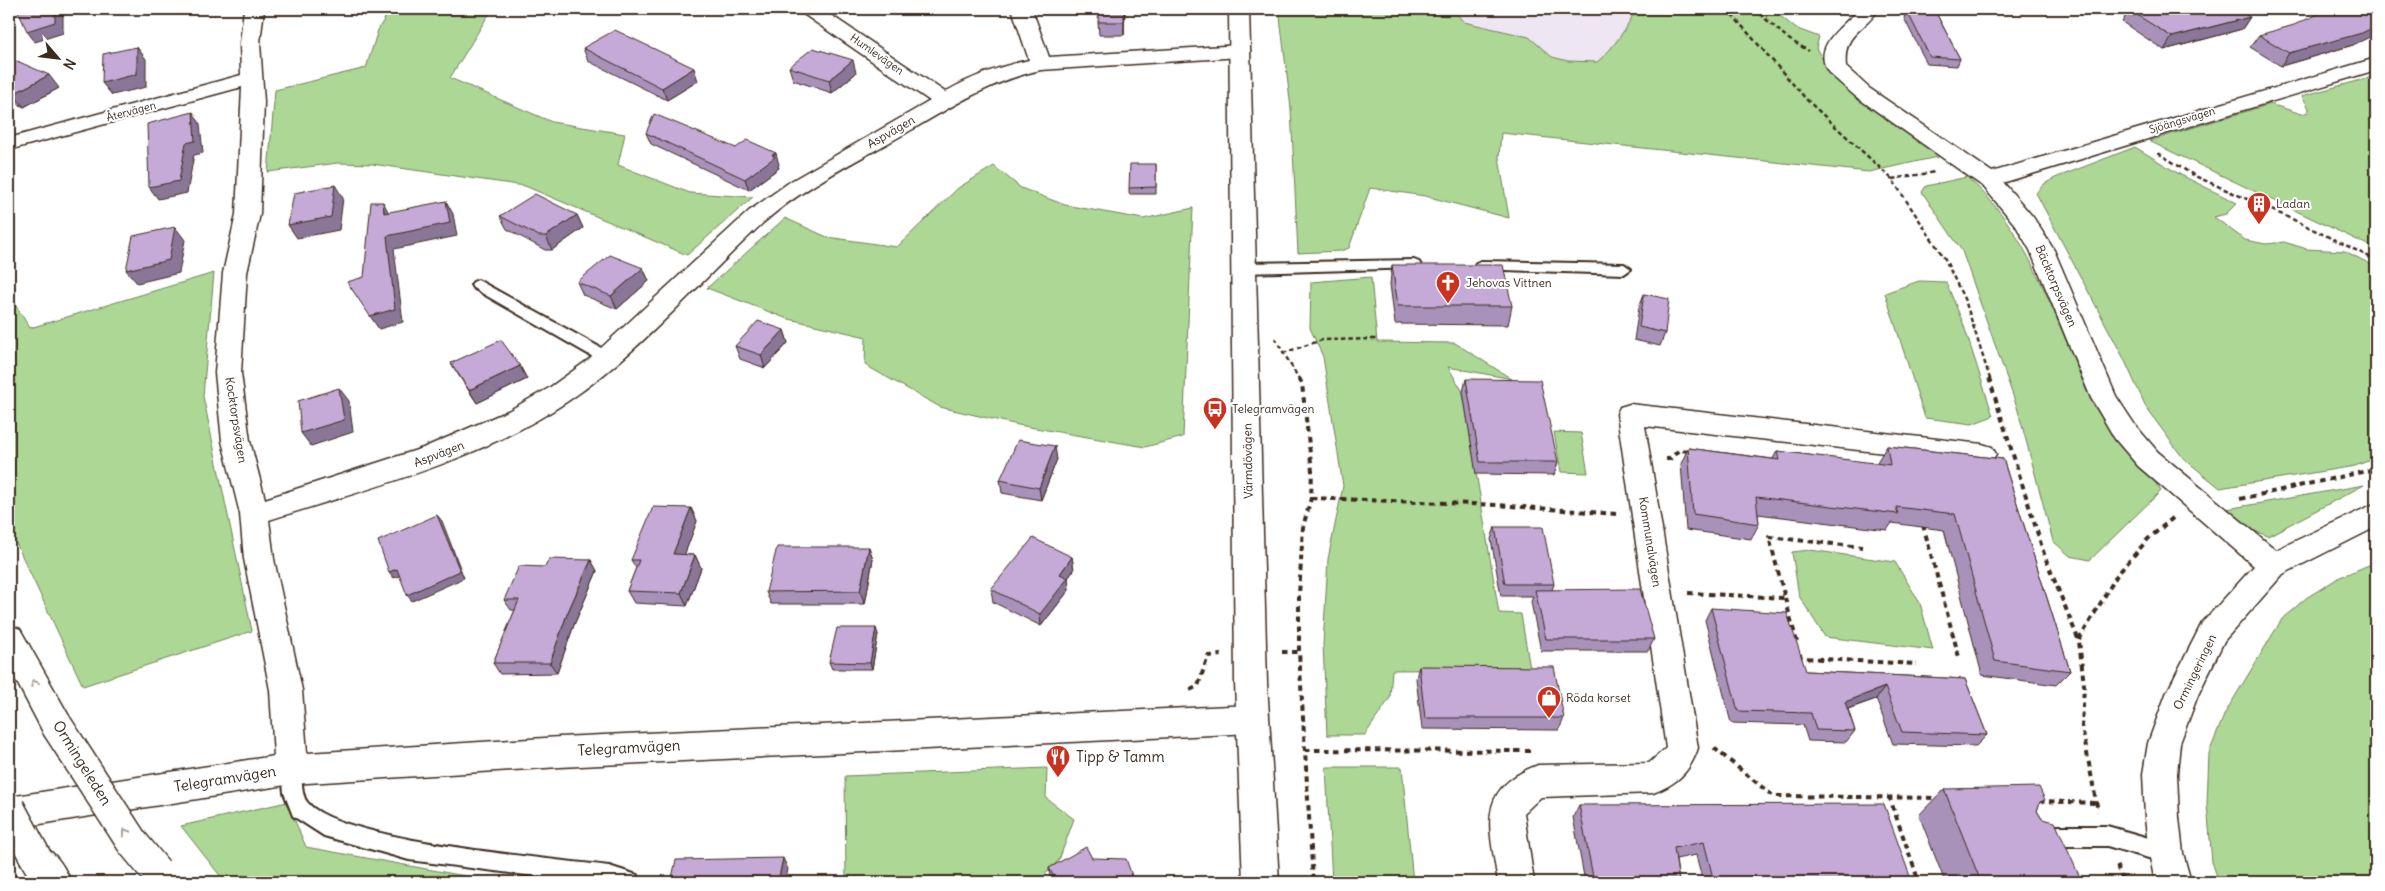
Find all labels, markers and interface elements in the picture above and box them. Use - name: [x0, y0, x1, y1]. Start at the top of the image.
- street label: Humlevägen: [847, 30, 907, 78]
- north arrow: [32, 32, 82, 82]
- text: N: [59, 56, 80, 73]
- street label: Återvägen: [104, 97, 157, 124]
- street label: Sjöängsvägen: [2147, 103, 2217, 137]
- street label: Aspvägen: [864, 112, 917, 151]
- building icon: Ladan: [2246, 191, 2272, 225]
- place label: Ladan: [2276, 196, 2310, 211]
- street label: Bäcktorpsvägen: [2032, 243, 2080, 329]
- church icon: Jehovas Vittnen: [1435, 270, 1461, 304]
- place label: Jehovas Vittnen: [1466, 275, 1552, 290]
- street label: Kocktorpsvägen: [222, 376, 251, 464]
- bus stop icon: Telegramvägen: [1202, 396, 1228, 430]
- place label: Telegramvägen: [1232, 401, 1315, 416]
- street label: Värmdövägen: [1239, 423, 1256, 499]
- street label: Aspvägen: [412, 437, 466, 470]
- street label: Kommunalvägen: [1636, 496, 1665, 588]
- street label: Ormingeringen: [2170, 632, 2219, 712]
- one-way arrow: [30, 679, 40, 688]
- shop icon: Röda korset: [1536, 685, 1562, 719]
- place label: Röda korset: [1566, 690, 1631, 705]
- street label: Ormingeleden: [49, 717, 116, 809]
- street label: Telegramvägen: [577, 735, 681, 760]
- restaurant icon: Tipp & Tamm: [1045, 744, 1071, 778]
- place label: Tipp & Tamm: [1076, 747, 1165, 766]
- street label: Telegramvägen: [173, 761, 278, 796]
- one-way arrow: [122, 829, 132, 838]

